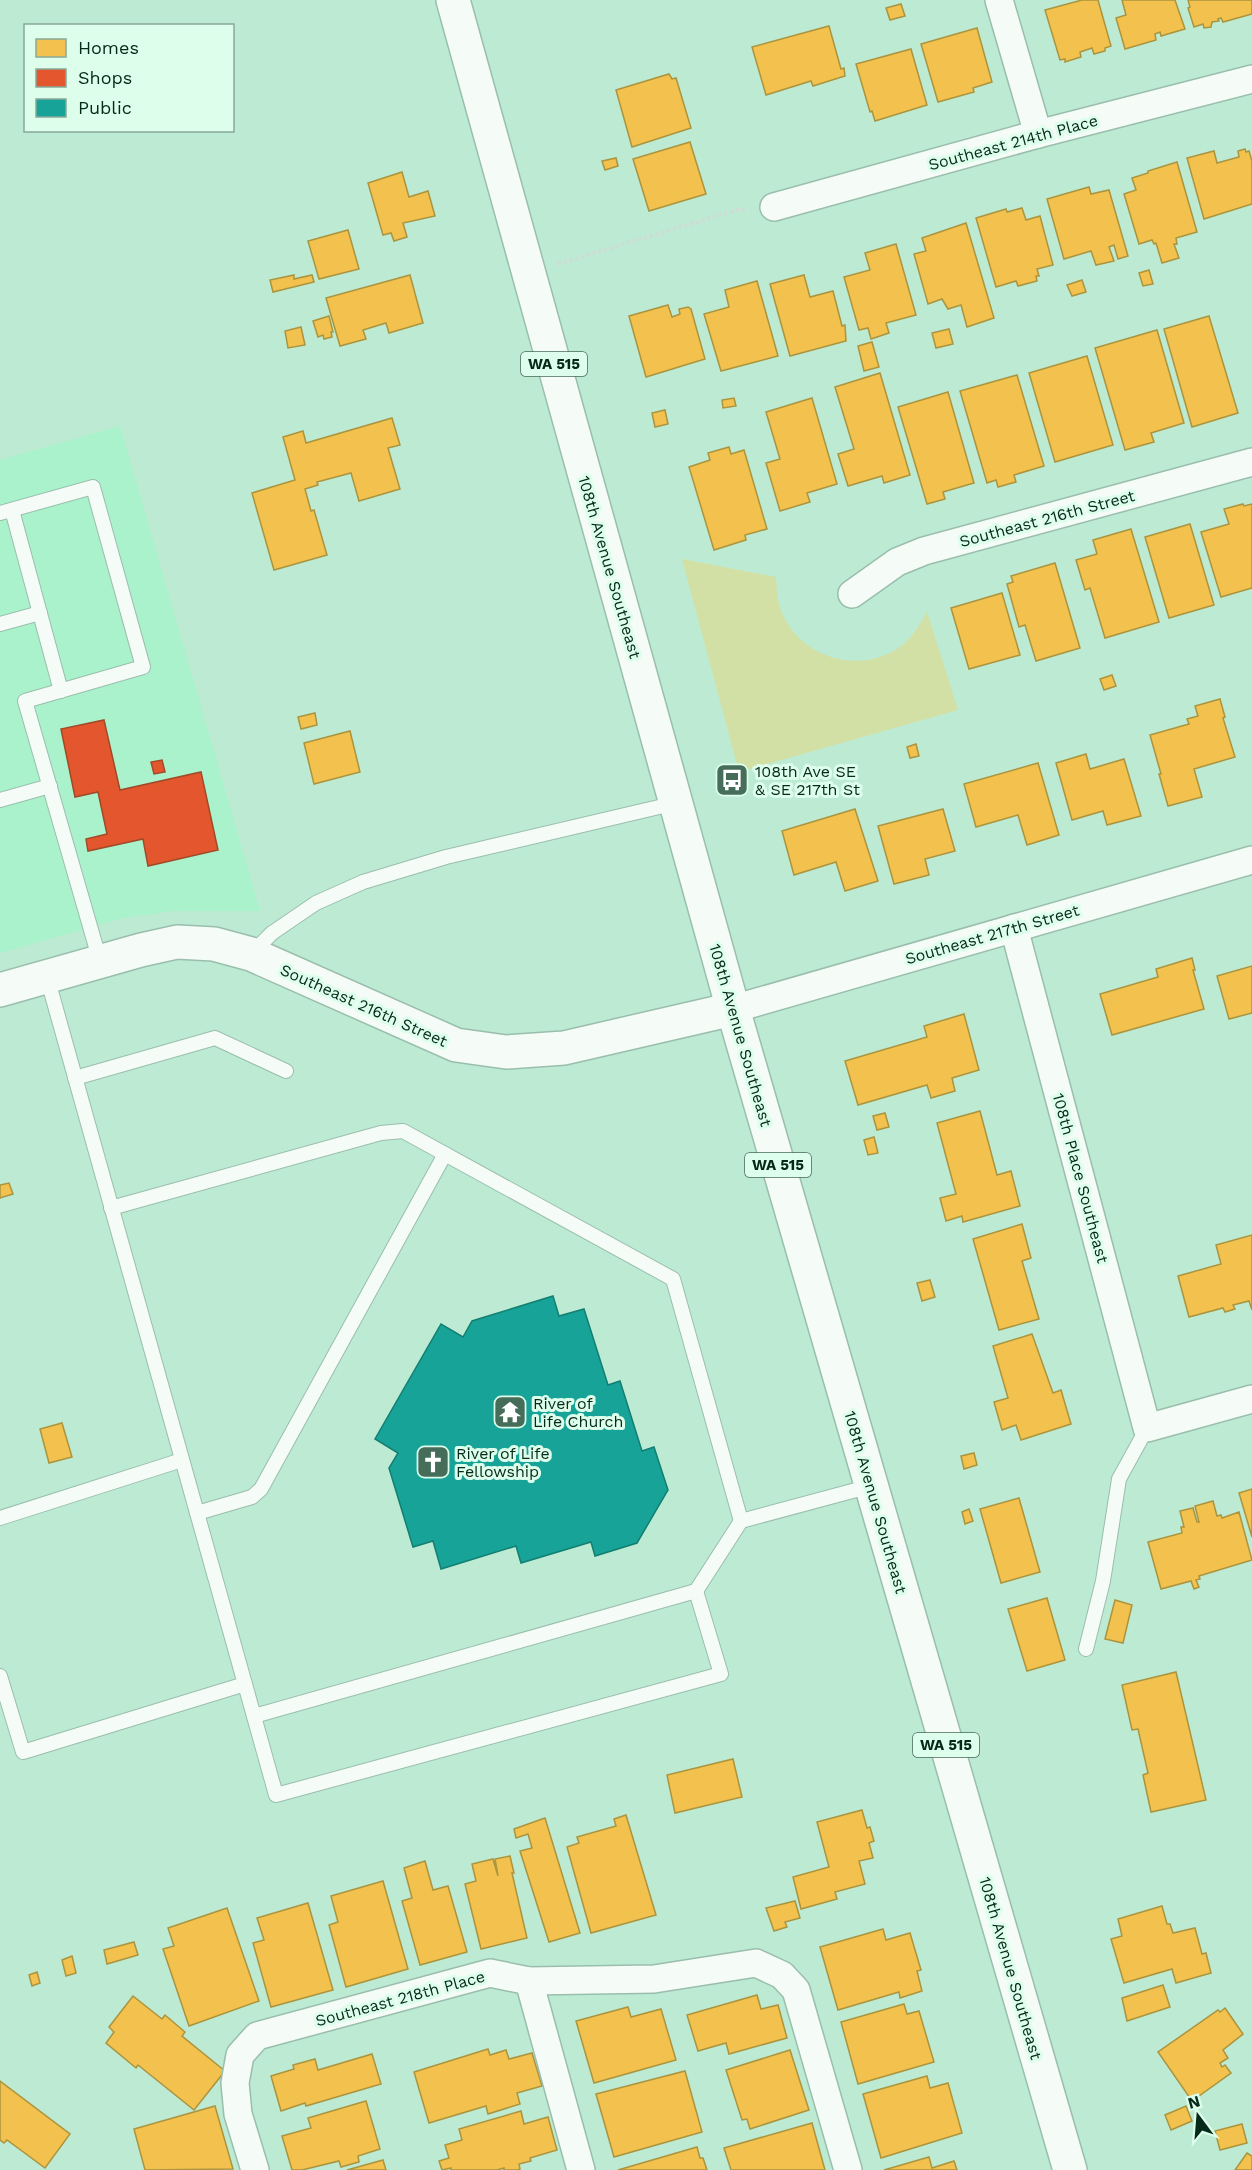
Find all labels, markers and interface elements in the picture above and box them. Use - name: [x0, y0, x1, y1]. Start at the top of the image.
- legend: [24, 24, 234, 132]
- text: Homes: [78, 37, 139, 58]
- text: Shops: [78, 67, 132, 88]
- text: Public: [78, 97, 132, 118]
- street label: Southeast 214th Place: [926, 111, 1100, 174]
- road number: WA 515: [521, 352, 587, 376]
- street label: 108th Avenue Southeast: [574, 474, 645, 661]
- street label: Southeast 216th Street: [957, 486, 1137, 551]
- bus stop icon: 108th Ave SE & SE 217th St: [714, 762, 750, 798]
- place label: 108th Ave SE & SE 217th St: [755, 762, 860, 799]
- street label: Southeast 217th Street: [903, 900, 1082, 968]
- street label: 108th Avenue Southeast: [705, 942, 776, 1129]
- street label: Southeast 216th Street: [277, 960, 450, 1051]
- street label: 108th Place Southeast: [1049, 1091, 1112, 1266]
- road number: WA 515: [745, 1153, 811, 1177]
- temple icon: River of Life Church: [492, 1394, 528, 1430]
- place label: River of Life Church: [533, 1394, 623, 1431]
- street label: 108th Avenue Southeast: [840, 1409, 911, 1596]
- church icon: River of Life Fellowship: [415, 1444, 451, 1480]
- place label: River of Life Fellowship: [456, 1444, 550, 1481]
- road number: WA 515: [913, 1733, 979, 1757]
- street label: 108th Avenue Southeast: [975, 1875, 1046, 2062]
- street label: Southeast 218th Place: [313, 1967, 487, 2030]
- north arrow: [1168, 2086, 1228, 2146]
- text: N: [1186, 2091, 1202, 2113]

